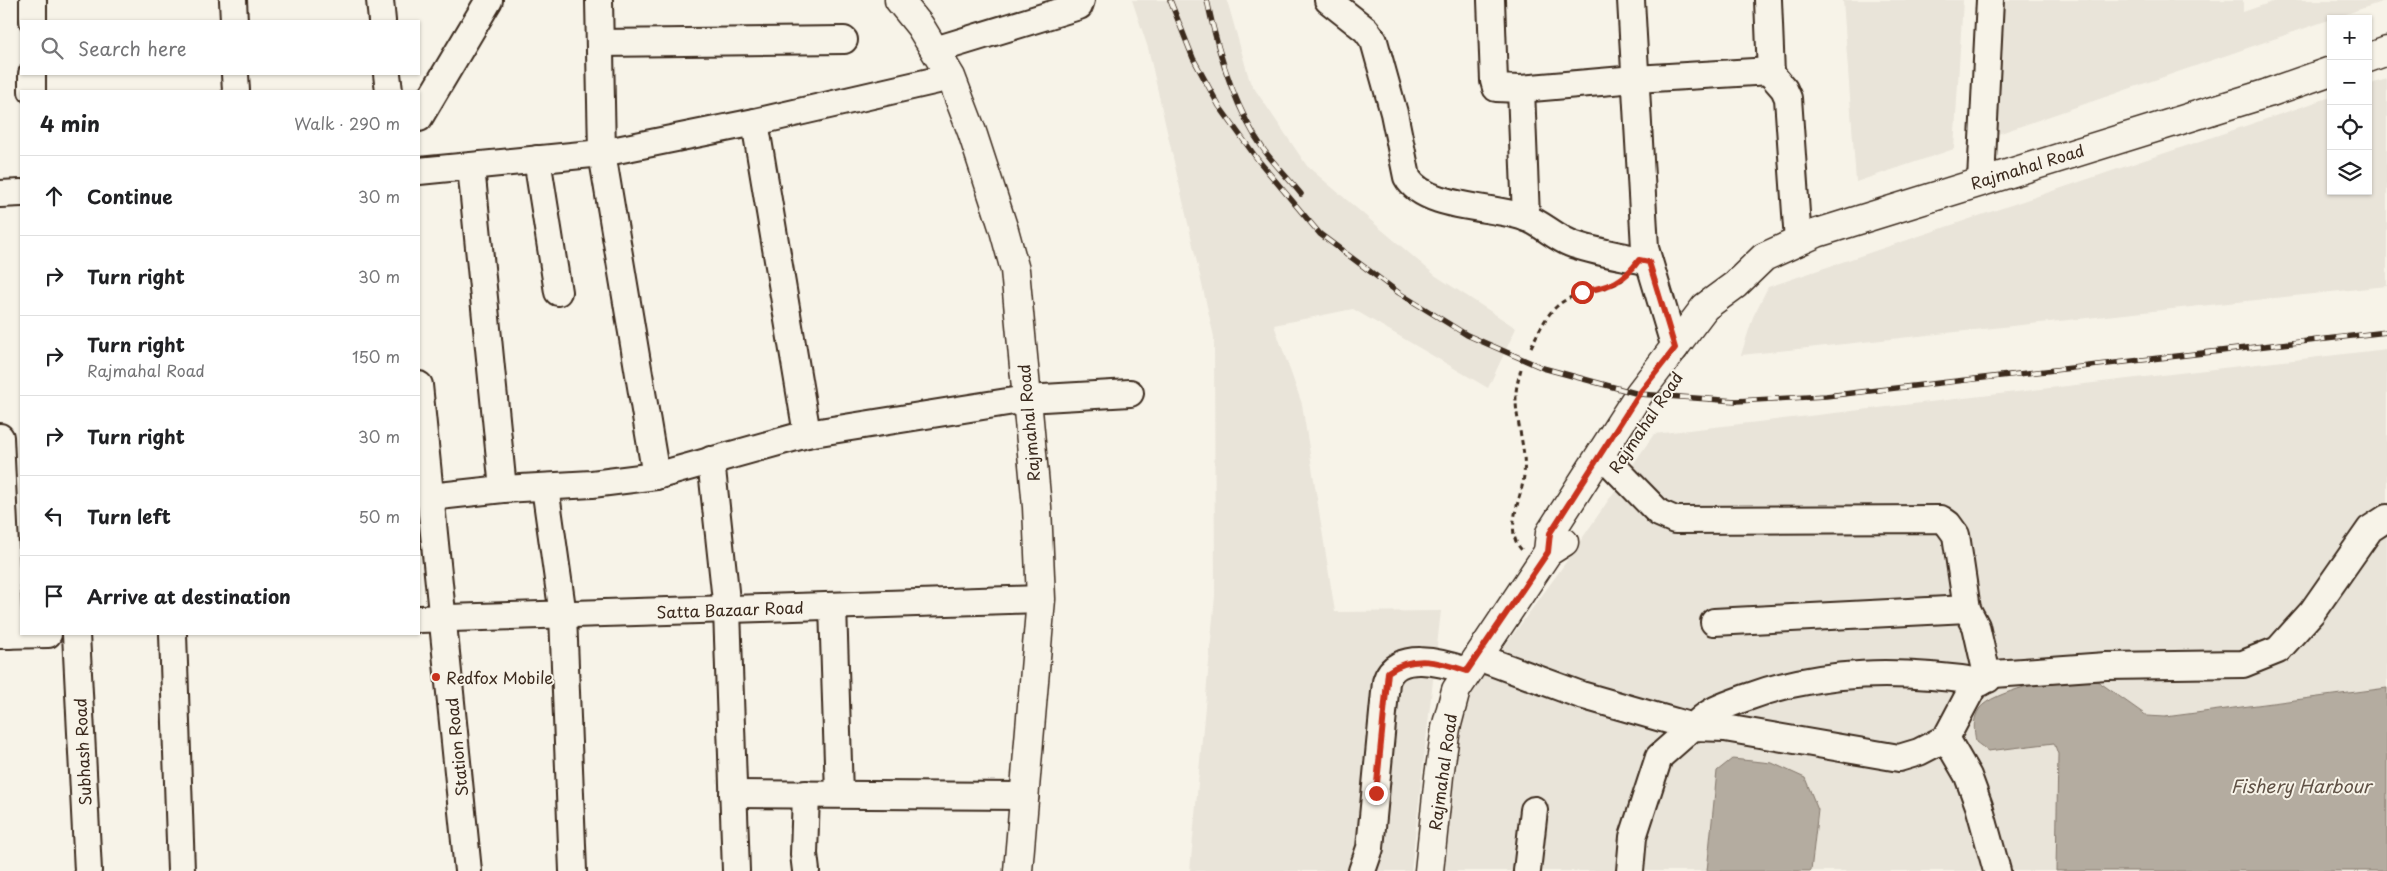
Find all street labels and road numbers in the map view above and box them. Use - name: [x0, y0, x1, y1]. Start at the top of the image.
- street label: Rajmahal Road: [1967, 137, 2087, 195]
- street label: Rajmahal Road: [1011, 363, 1045, 483]
- street label: Rajmahal Road: [1602, 366, 1688, 478]
- street label: Satta Bazaar Road: [656, 594, 804, 624]
- street label: Station Road: [439, 696, 473, 798]
- street label: Subhash Road: [67, 698, 97, 806]
- street label: Rajmahal Road: [1422, 712, 1462, 832]

